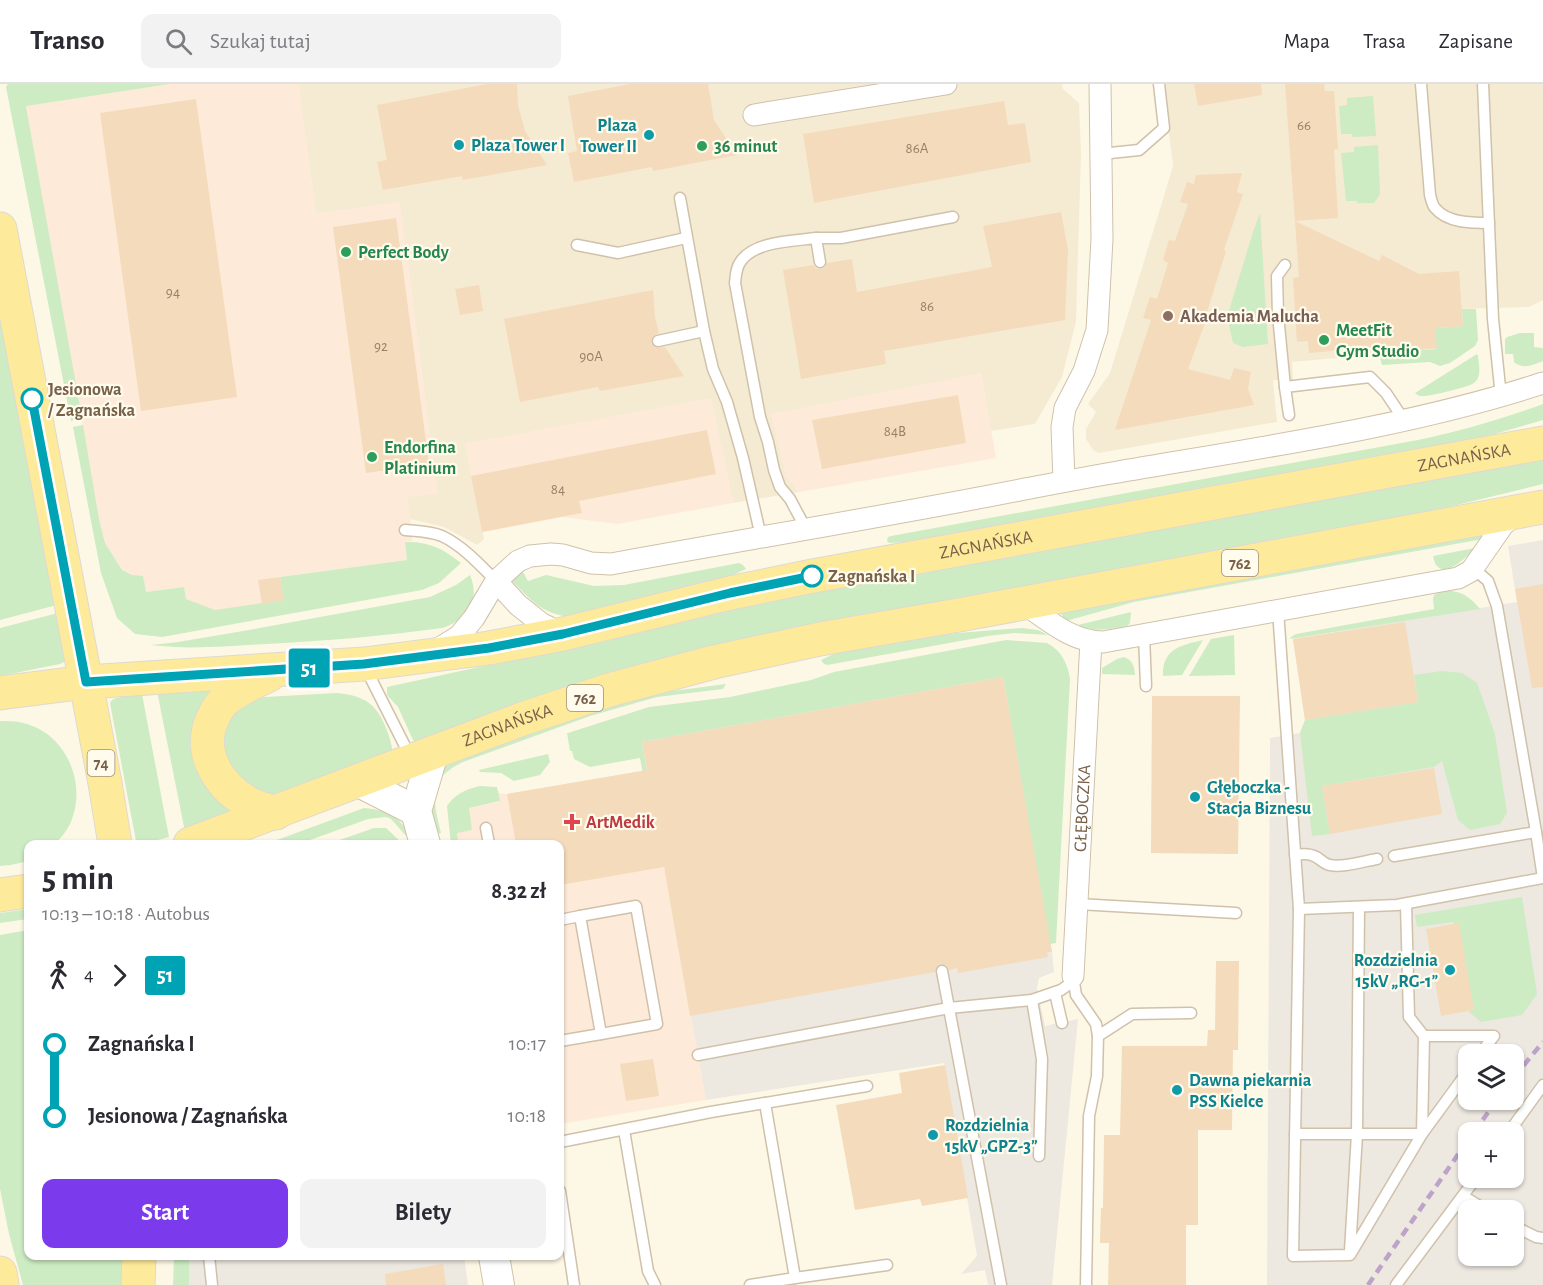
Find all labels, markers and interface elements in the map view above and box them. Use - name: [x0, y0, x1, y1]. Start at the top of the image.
- search box: [141, 14, 561, 68]
- icon: search: [162, 25, 195, 58]
- text: Transo: [30, 27, 105, 55]
- text: Szukaj tutaj: [210, 30, 311, 52]
- text: Mapa: [1284, 31, 1330, 52]
- text: Trasa: [1363, 31, 1406, 52]
- text: Zapisane: [1439, 31, 1513, 52]
- place label: Plaza Tower II: [580, 117, 637, 156]
- house number: 66: [1297, 118, 1311, 133]
- marker: Plaza Tower II: [642, 128, 656, 142]
- place label: Plaza Tower I: [471, 137, 565, 155]
- marker: Plaza Tower I: [452, 138, 466, 152]
- place label: 36 minut: [714, 138, 777, 156]
- marker: 36 minut: [695, 139, 709, 153]
- house number: 86A: [906, 141, 929, 156]
- place label: Perfect Body: [358, 244, 450, 262]
- marker: Perfect Body: [339, 245, 353, 259]
- house number: 94: [166, 285, 180, 300]
- house number: 86: [920, 299, 934, 314]
- place label: Akademia Malucha: [1180, 308, 1319, 326]
- marker: Akademia Malucha: [1161, 309, 1175, 323]
- place label: MeetFit Gym Studio: [1336, 322, 1419, 361]
- marker: MeetFit Gym Studio: [1317, 333, 1331, 347]
- house number: 92: [374, 339, 388, 354]
- house number: 90A: [579, 349, 603, 364]
- place label: Jesionowa / Zagnańska: [47, 381, 135, 420]
- marker: Jesionowa / Zagnańska: [21, 388, 43, 410]
- house number: 84B: [884, 424, 906, 439]
- place label: Endorfina Platinium: [384, 439, 456, 478]
- street label: ZAGNAŃSKA: [1416, 441, 1513, 476]
- marker: Endorfina Platinium: [365, 450, 379, 464]
- house number: 84: [551, 482, 565, 497]
- street label: ZAGNAŃSKA: [938, 528, 1035, 563]
- road number: 762: [1222, 550, 1258, 576]
- marker: Zagnańska I: [801, 565, 823, 587]
- place label: Zagnańska I: [828, 568, 915, 586]
- line badge: 51: [282, 648, 336, 688]
- text: 51: [301, 658, 317, 679]
- road number: 762: [567, 685, 603, 711]
- street label: ZAGNAŃSKA: [460, 701, 555, 751]
- road number: 74: [88, 750, 114, 776]
- street label: GŁĘBOCZKA: [1072, 764, 1094, 852]
- place label: Głęboczka - Stacja Biznesu: [1207, 779, 1312, 818]
- marker: Głęboczka - Stacja Biznesu: [1188, 790, 1202, 804]
- marker: ArtMedik: [563, 813, 581, 831]
- place label: ArtMedik: [586, 814, 655, 832]
- text: 5 min: [42, 863, 114, 896]
- text: 8.32 zł: [491, 880, 546, 902]
- text: 10:13 – 10:18 · Autobus: [42, 904, 210, 924]
- place label: Rozdzielnia 15kV „RG-1”: [1354, 952, 1438, 991]
- icon: walk: [42, 959, 75, 992]
- icon: forward: [103, 959, 136, 992]
- marker: Rozdzielnia 15kV „RG-1”: [1443, 963, 1457, 977]
- text: 4: [84, 965, 94, 985]
- text: 51: [157, 965, 173, 986]
- text: Zagnańska I: [88, 1033, 195, 1055]
- text: 10:17: [509, 1034, 546, 1054]
- map controls: [1458, 1044, 1524, 1266]
- button: layers: [1458, 1044, 1524, 1110]
- place label: Dawna piekarnia PSS Kielce: [1189, 1072, 1312, 1111]
- marker: Dawna piekarnia PSS Kielce: [1170, 1083, 1184, 1097]
- text: Jesionowa / Zagnańska: [88, 1105, 288, 1127]
- text: 10:18: [508, 1106, 546, 1126]
- place label: Rozdzielnia 15kV „GPZ-3”: [945, 1117, 1038, 1156]
- button: +: [1458, 1122, 1524, 1188]
- marker: Rozdzielnia 15kV „GPZ-3”: [926, 1128, 940, 1142]
- button: Start: [42, 1179, 288, 1248]
- button: Bilety: [300, 1179, 546, 1248]
- button: −: [1458, 1200, 1524, 1266]

